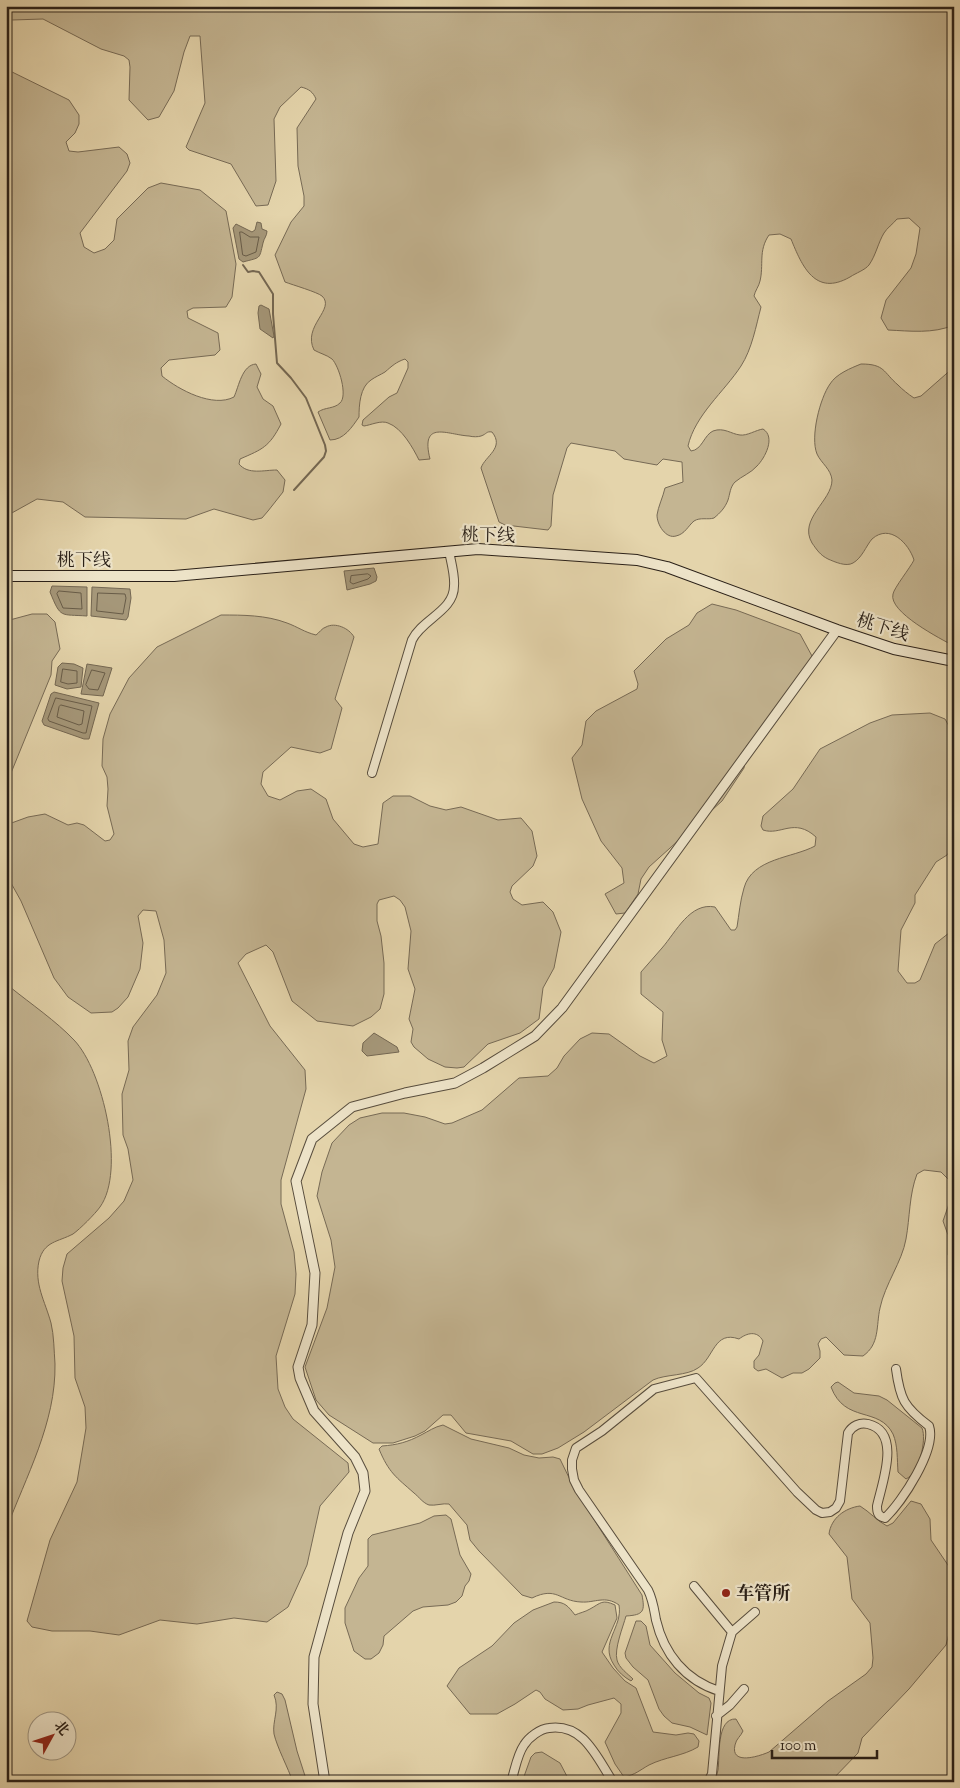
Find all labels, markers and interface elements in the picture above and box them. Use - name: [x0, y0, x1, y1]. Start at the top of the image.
- street label: 桃下线: [461, 524, 515, 550]
- street label: 桃下线: [57, 549, 111, 575]
- street label: 桃下线: [853, 609, 912, 649]
- place label: 车管所: [736, 1582, 791, 1608]
- marker: 车管所: [720, 1587, 732, 1599]
- north arrow: [28, 1710, 78, 1760]
- text: 北: [48, 1717, 73, 1741]
- scale bar: [772, 1728, 878, 1760]
- text: 100 m: [780, 1736, 817, 1757]

